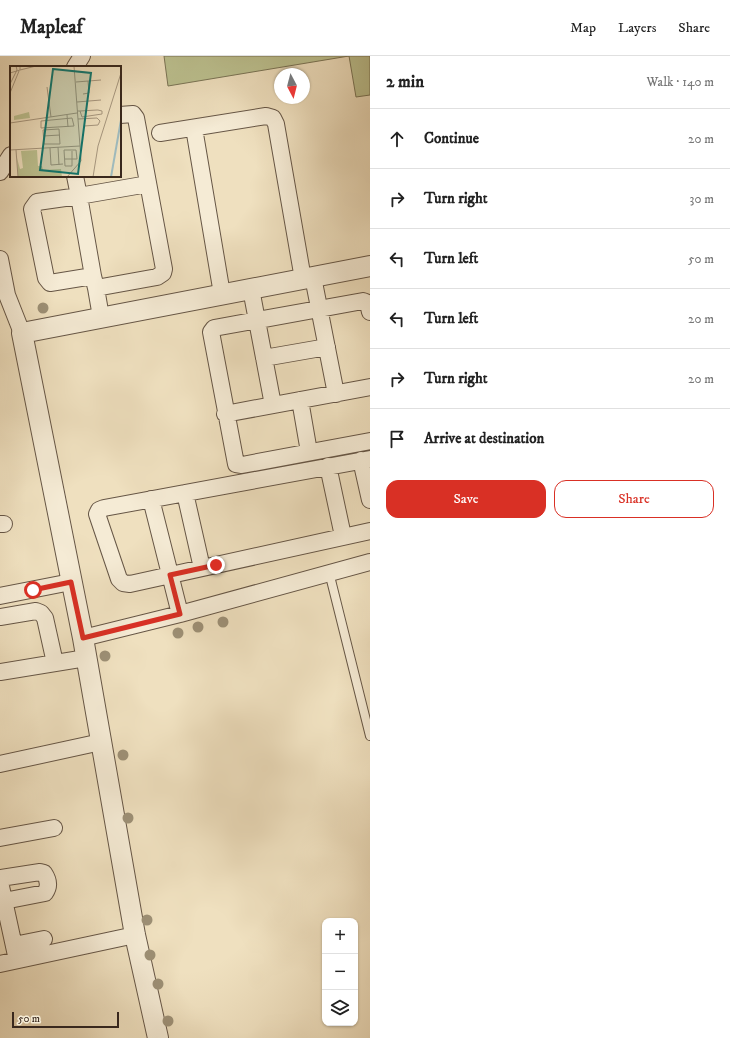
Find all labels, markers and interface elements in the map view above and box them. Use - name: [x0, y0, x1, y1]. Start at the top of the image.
- text: Mapleaf: [20, 16, 83, 39]
- text: Map: [570, 19, 596, 37]
- text: Layers: [618, 19, 656, 37]
- text: Share: [678, 19, 710, 37]
- inset map: [10, 66, 121, 177]
- north arrow: [274, 68, 310, 104]
- text: 2 min: [386, 71, 424, 93]
- text: Walk · 140 m: [646, 74, 714, 90]
- icon: ahead: [386, 128, 408, 150]
- text: Continue: [424, 129, 479, 148]
- text: 20 m: [688, 131, 714, 147]
- icon: right: [386, 188, 408, 210]
- text: Turn right: [424, 189, 487, 208]
- text: 30 m: [690, 191, 714, 207]
- icon: left: [386, 248, 408, 270]
- text: Turn left: [424, 249, 478, 268]
- text: 50 m: [688, 251, 714, 267]
- icon: left: [386, 308, 408, 330]
- text: Turn left: [424, 309, 478, 328]
- text: 20 m: [688, 311, 714, 327]
- icon: right: [386, 368, 408, 390]
- text: Turn right: [424, 369, 487, 388]
- text: 20 m: [688, 371, 714, 387]
- icon: arrive: [386, 428, 408, 450]
- text: Arrive at destination: [424, 429, 544, 448]
- button: Save: [386, 480, 546, 518]
- button: Share: [554, 480, 714, 518]
- route end: [207, 556, 225, 574]
- route start: [24, 581, 42, 599]
- map controls: [322, 918, 358, 1026]
- button: +: [322, 918, 358, 954]
- button: −: [322, 954, 358, 990]
- button: layers: [322, 990, 358, 1026]
- scale bar: [12, 1010, 119, 1029]
- text: 50 m: [18, 1012, 40, 1026]

